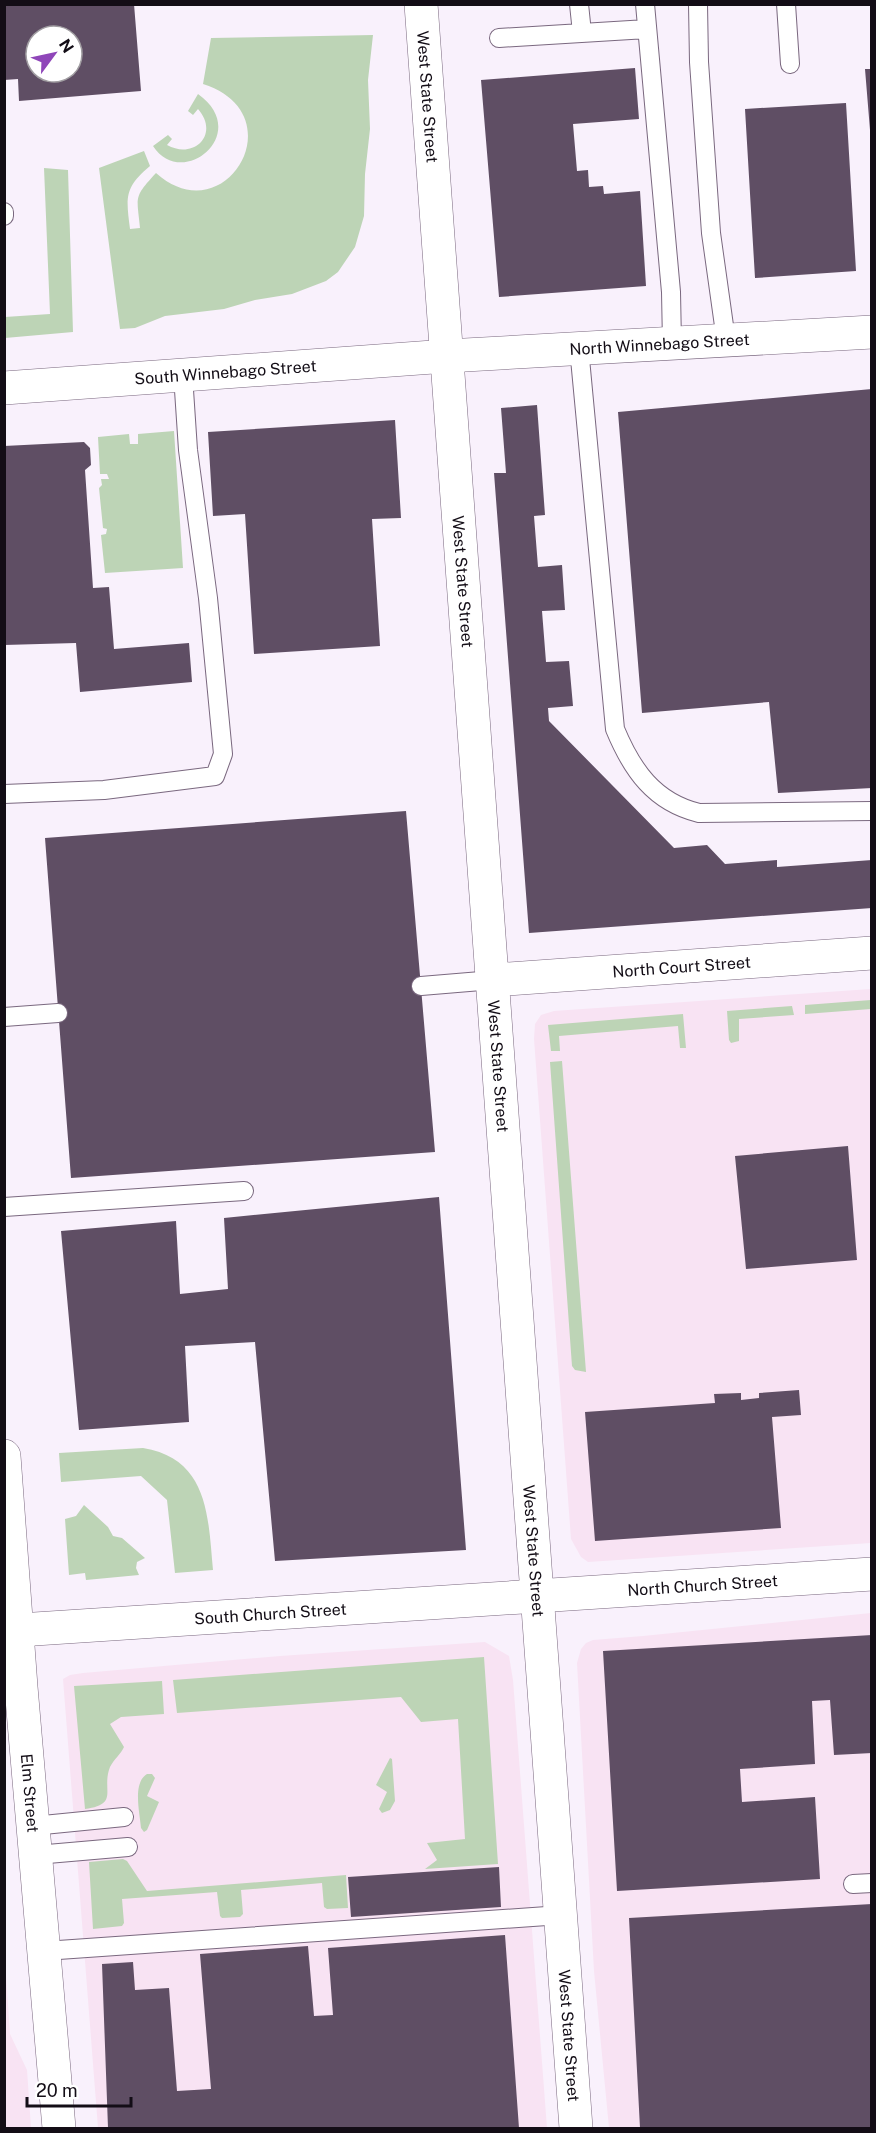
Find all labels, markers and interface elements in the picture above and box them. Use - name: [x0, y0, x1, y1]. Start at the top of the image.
- north arrow: [24, 24, 84, 84]
- street label: West State Street: [413, 30, 442, 163]
- text: N: [55, 36, 78, 57]
- street label: North Winnebago Street: [569, 329, 750, 359]
- street label: South Winnebago Street: [134, 356, 317, 388]
- street label: West State Street: [449, 515, 477, 648]
- street label: North Court Street: [612, 952, 751, 981]
- street label: West State Street: [484, 999, 513, 1133]
- street label: West State Street: [520, 1484, 548, 1618]
- street label: North Church Street: [627, 1571, 778, 1600]
- street label: South Church Street: [194, 1599, 347, 1628]
- street label: Elm Street: [17, 1753, 43, 1833]
- street label: West State Street: [555, 1969, 584, 2102]
- scale bar: [27, 2070, 130, 2108]
- text: 20 m: [36, 2080, 78, 2101]

